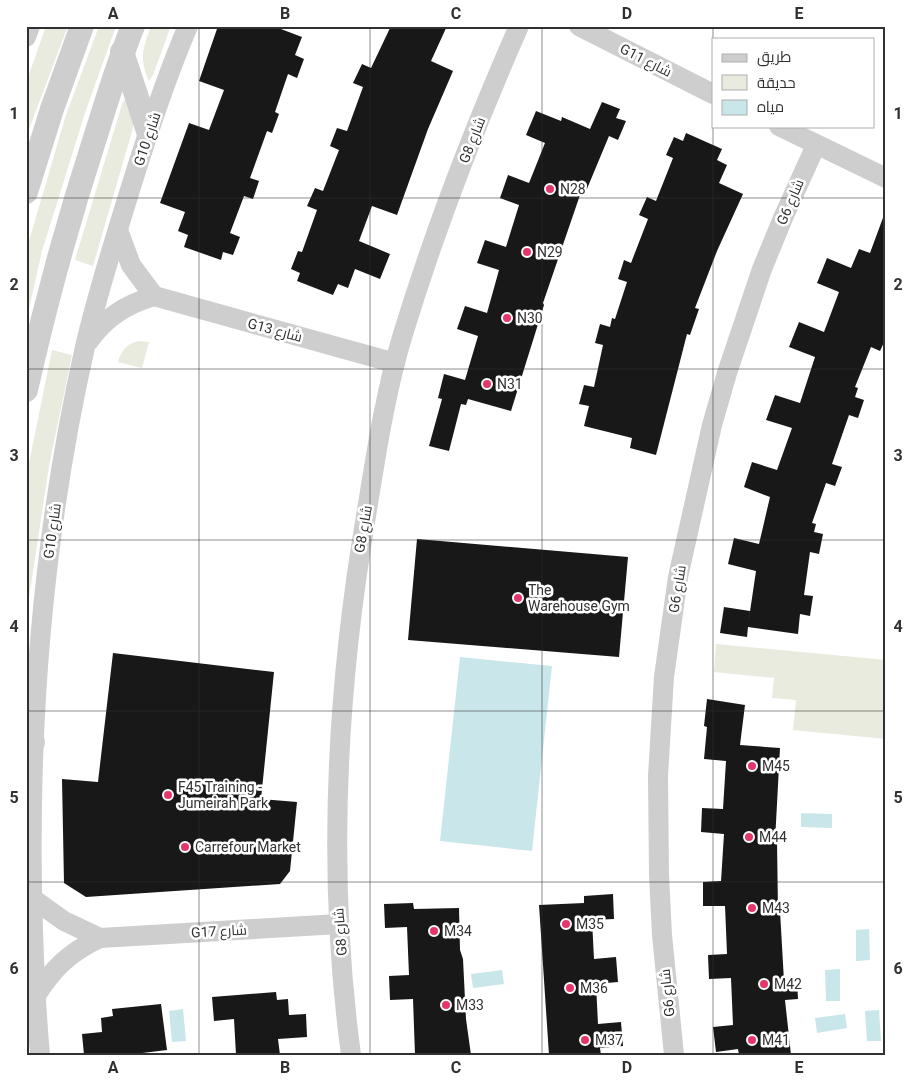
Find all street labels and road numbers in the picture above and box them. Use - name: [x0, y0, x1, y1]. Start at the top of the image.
- street label: G11 شارع: [617, 40, 675, 81]
- street label: G10 شارع: [130, 110, 165, 168]
- street label: G8 شارع: [456, 115, 489, 166]
- street label: G6 شارع: [773, 177, 808, 228]
- street label: G13 شارع: [246, 315, 304, 346]
- street label: G10 شارع: [40, 502, 65, 560]
- street label: G8 شارع: [351, 504, 376, 554]
- street label: G6 شارع: [665, 564, 690, 614]
- street label: G8 شارع: [330, 907, 351, 957]
- street label: G17 شارع: [191, 922, 247, 941]
- street label: G6 شارع: [657, 968, 678, 1018]

